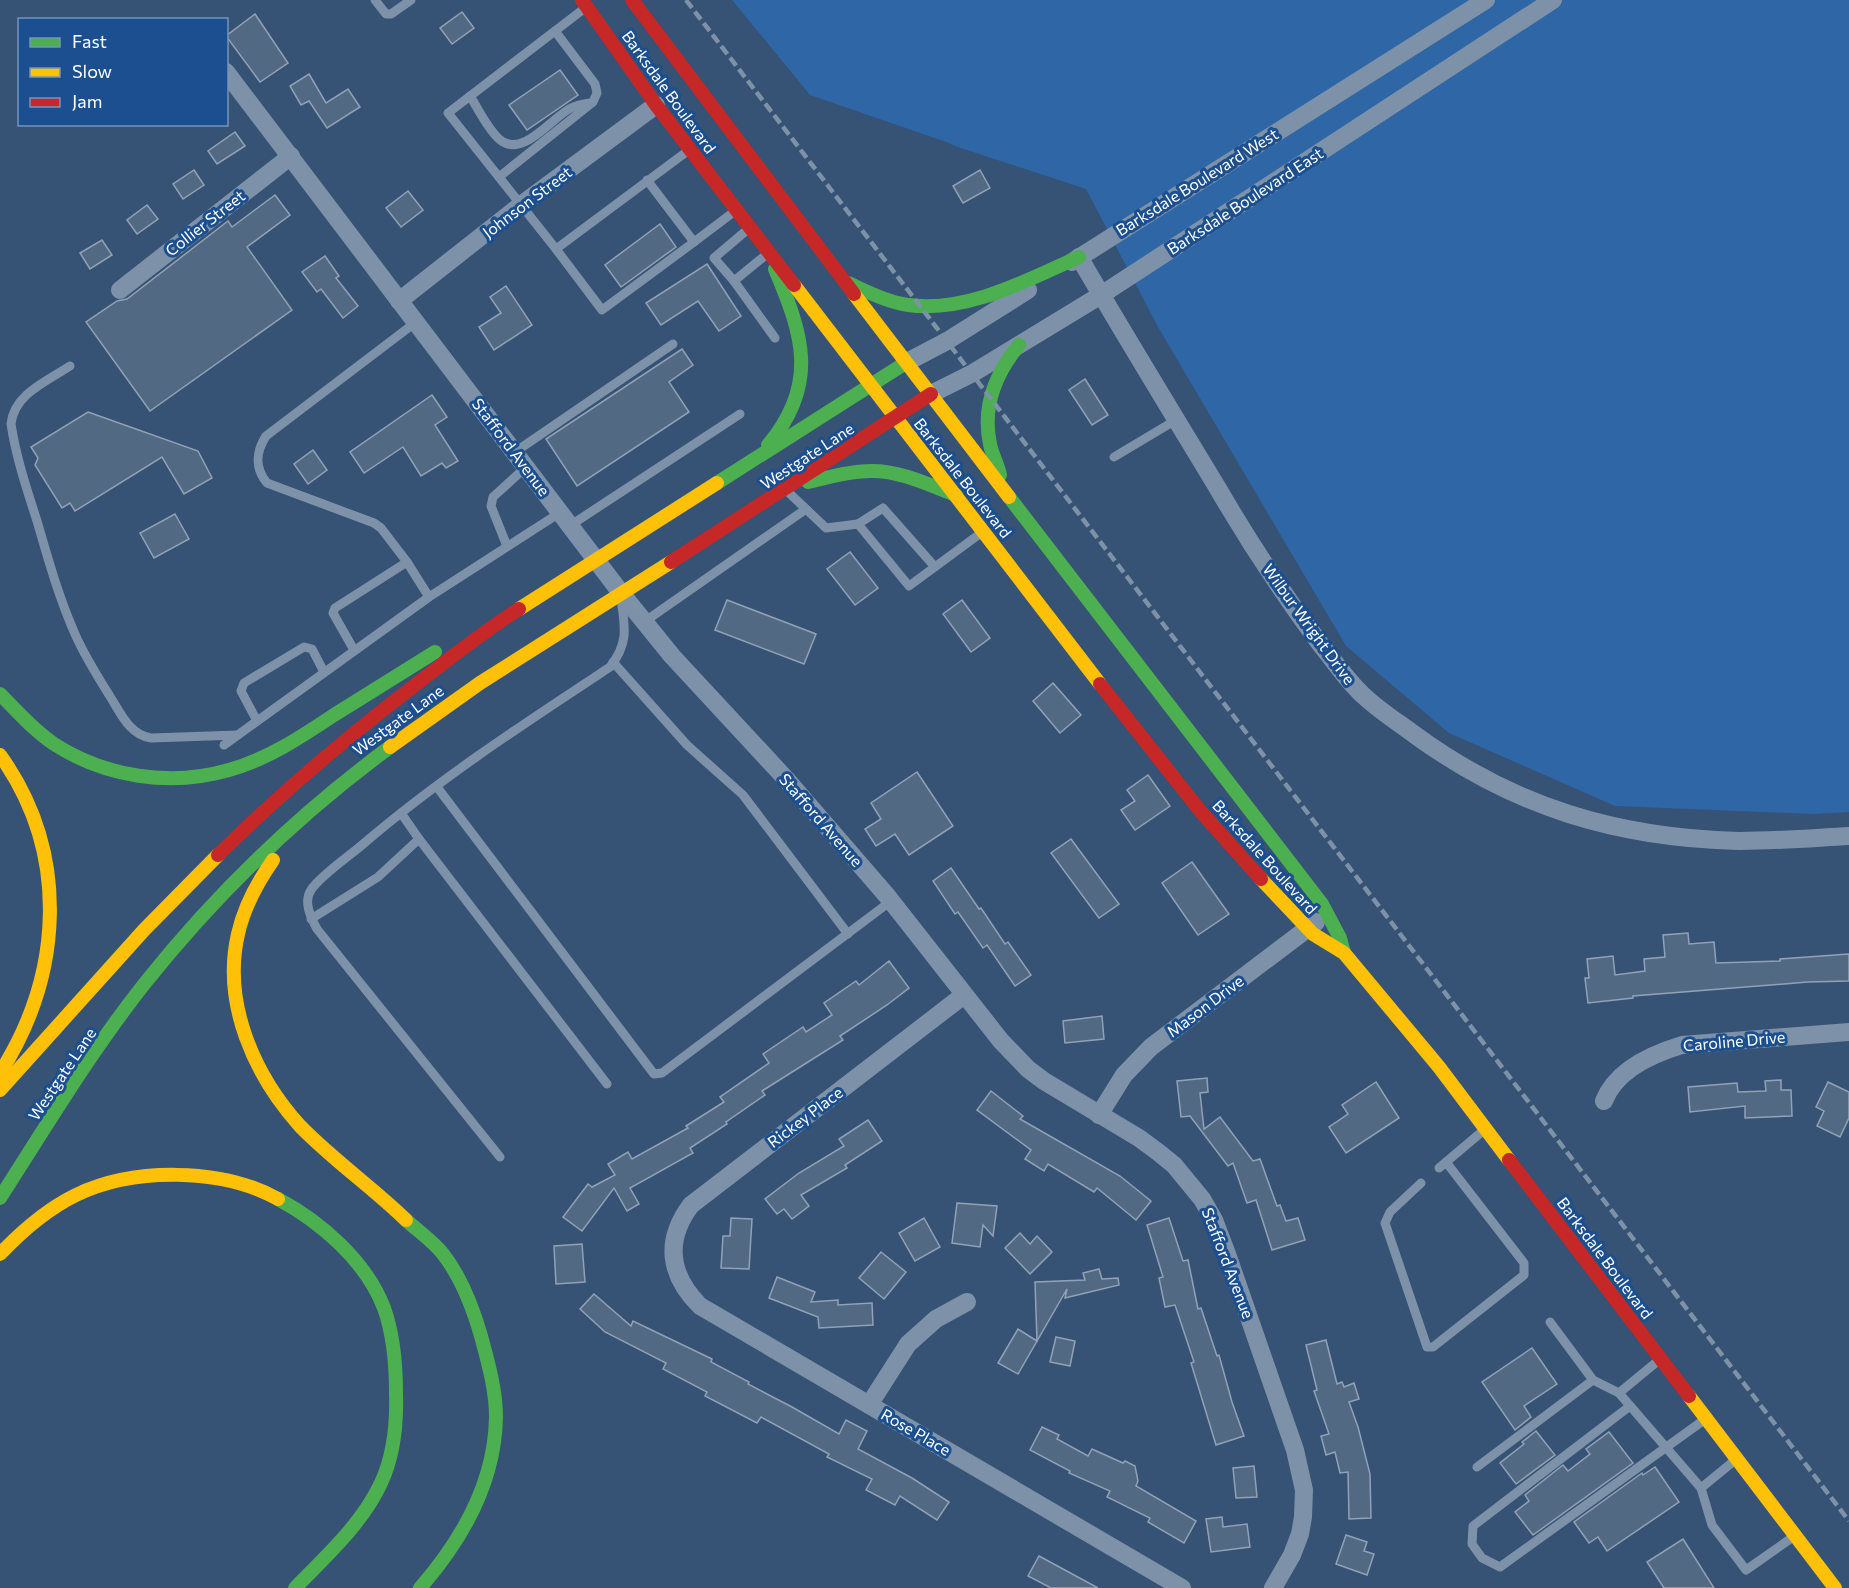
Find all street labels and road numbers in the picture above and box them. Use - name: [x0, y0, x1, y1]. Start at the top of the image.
- street label: Barksdale Boulevard: [618, 27, 720, 157]
- street label: Barksdale Boulevard West: [1112, 124, 1282, 239]
- street label: Barksdale Boulevard East: [1163, 143, 1327, 258]
- street label: Johnson Street: [478, 162, 575, 241]
- street label: Collier Street: [161, 185, 249, 260]
- street label: Stafford Avenue: [468, 394, 554, 499]
- street label: Barksdale Boulevard: [911, 414, 1016, 542]
- street label: Westgate Lane: [756, 418, 857, 493]
- street label: Wilbur Wright Drive: [1259, 560, 1360, 688]
- street label: Westgate Lane: [349, 680, 447, 759]
- street label: Stafford Avenue: [776, 769, 867, 870]
- street label: Barksdale Boulevard: [1209, 796, 1322, 918]
- street label: Mason Drive: [1163, 971, 1247, 1041]
- street label: Westgate Lane: [24, 1024, 100, 1124]
- street label: Caroline Drive: [1682, 1027, 1786, 1054]
- street label: Rickey Place: [763, 1082, 846, 1151]
- street label: Barksdale Boulevard: [1554, 1193, 1657, 1322]
- street label: Stafford Avenue: [1199, 1205, 1258, 1321]
- street label: Rose Place: [878, 1404, 954, 1459]

